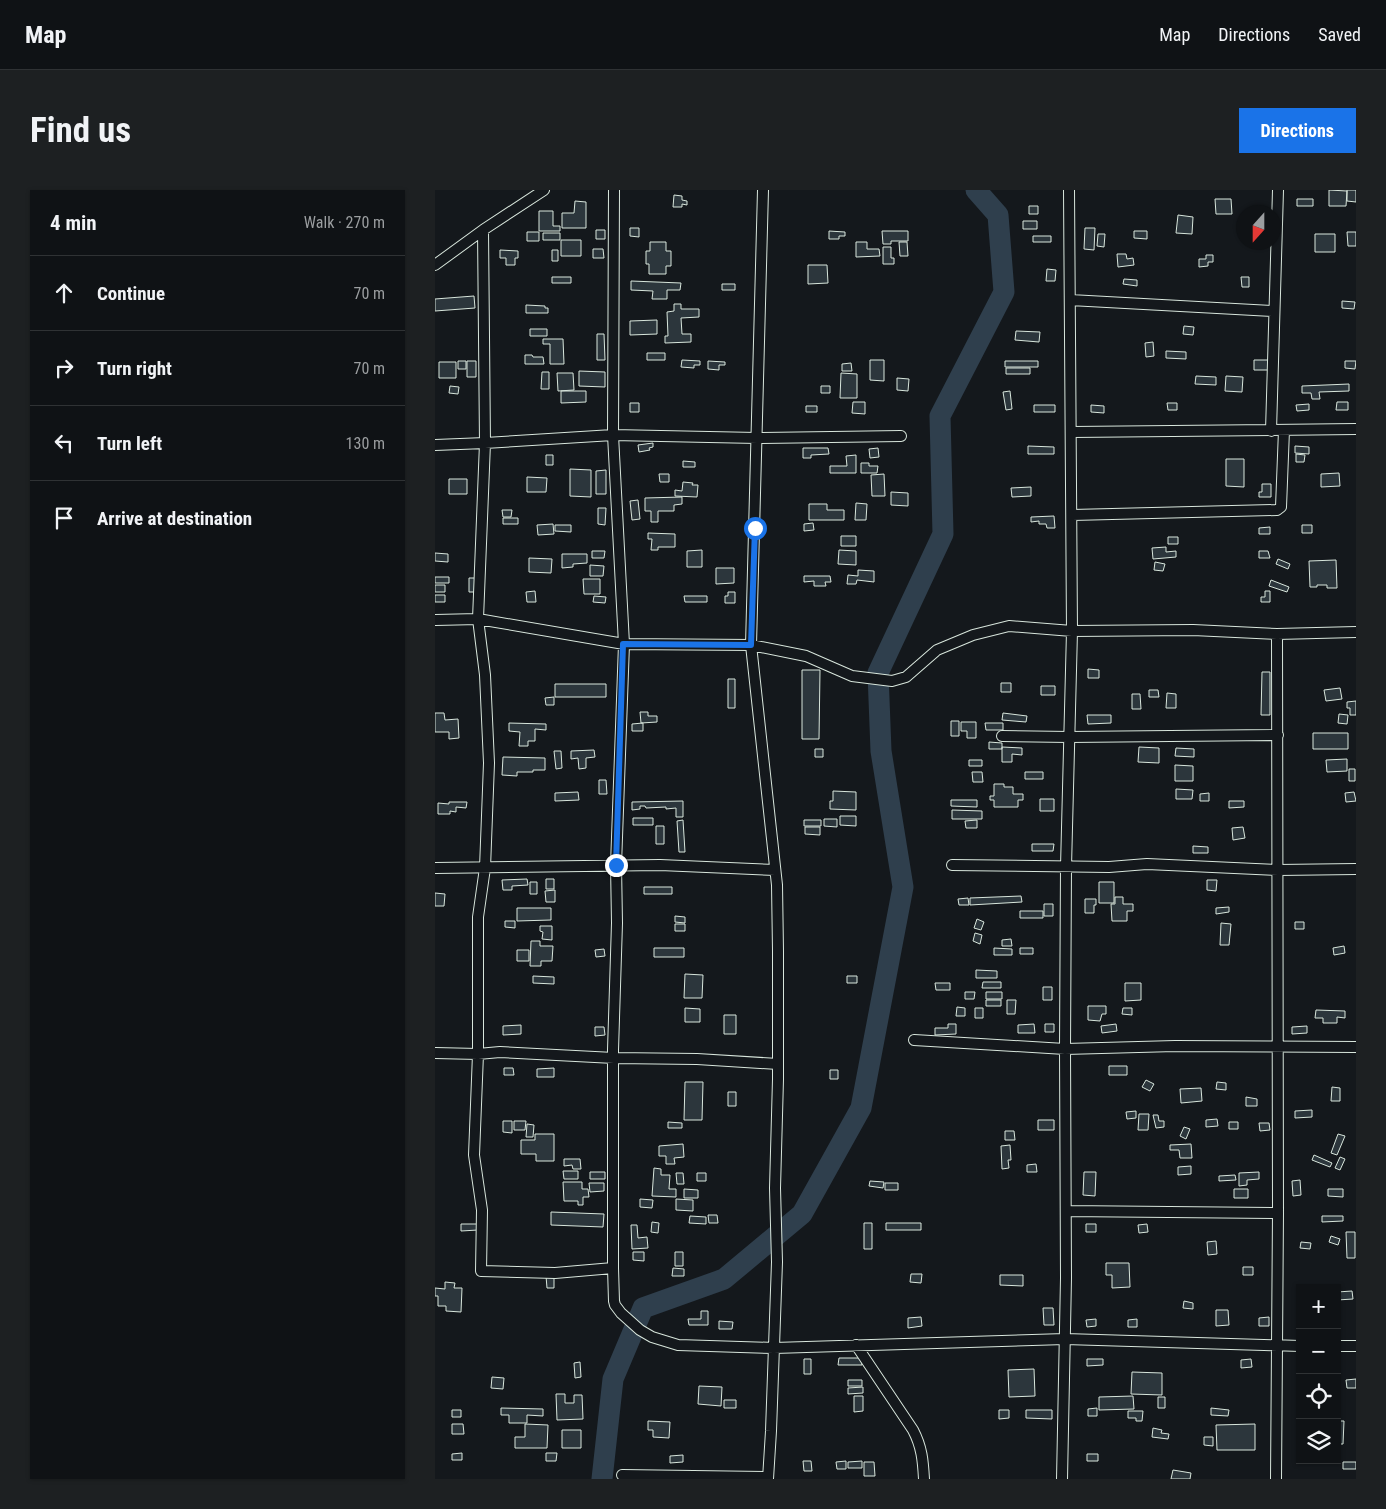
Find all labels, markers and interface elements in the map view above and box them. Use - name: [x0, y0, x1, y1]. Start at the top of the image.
- text: Map: [25, 21, 66, 49]
- text: Map: [1159, 24, 1190, 45]
- text: Directions: [1218, 24, 1290, 45]
- text: Saved: [1318, 24, 1361, 45]
- button: Directions: [1239, 108, 1356, 153]
- text: Find us: [30, 110, 131, 151]
- north arrow: [1236, 205, 1281, 250]
- text: 4 min: [50, 211, 97, 235]
- text: Walk · 270 m: [304, 213, 385, 232]
- icon: ahead: [50, 279, 78, 307]
- text: Continue: [97, 282, 165, 305]
- text: 70 m: [353, 284, 385, 303]
- icon: right: [50, 354, 78, 382]
- text: Turn right: [97, 357, 172, 380]
- text: 70 m: [353, 359, 385, 378]
- icon: left: [50, 429, 78, 457]
- text: Turn left: [97, 432, 162, 455]
- text: 130 m: [346, 434, 385, 453]
- icon: arrive: [50, 504, 78, 532]
- text: Arrive at destination: [97, 507, 252, 530]
- route start: [744, 517, 767, 540]
- route end: [605, 854, 628, 877]
- map controls: [1296, 1284, 1341, 1464]
- button: +: [1296, 1284, 1341, 1329]
- button: −: [1296, 1329, 1341, 1374]
- button: locate: [1296, 1374, 1341, 1419]
- button: layers: [1296, 1419, 1341, 1464]

